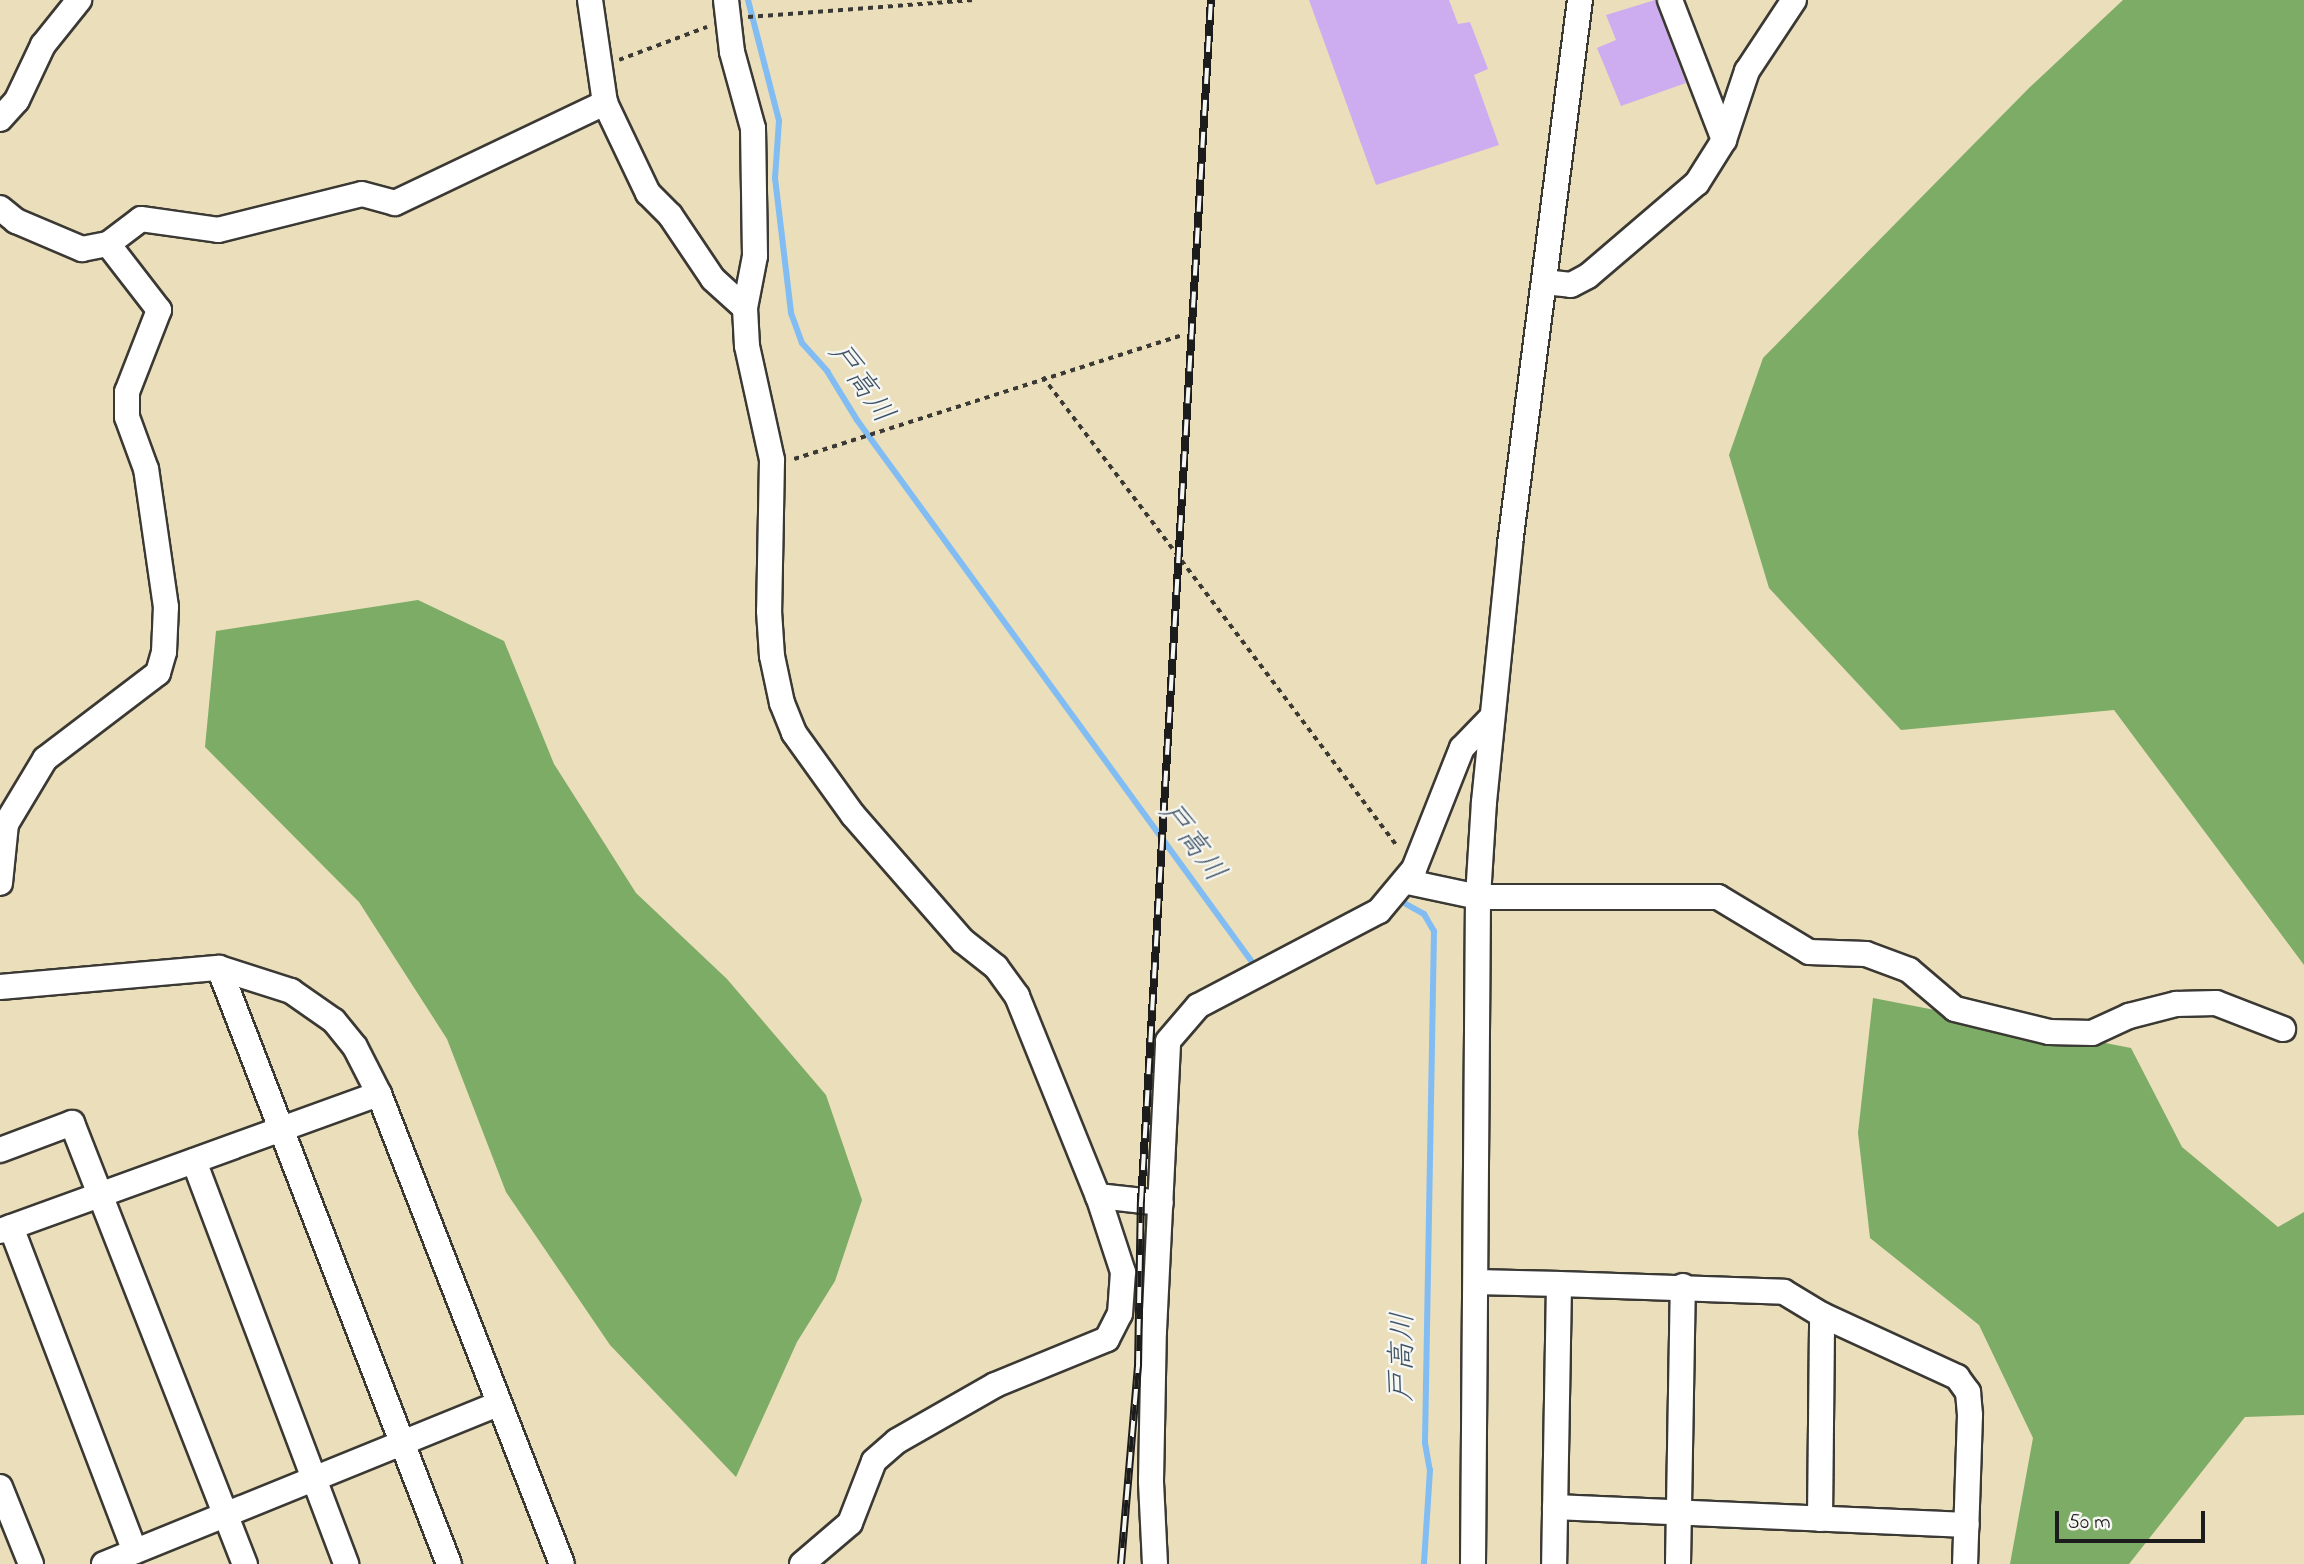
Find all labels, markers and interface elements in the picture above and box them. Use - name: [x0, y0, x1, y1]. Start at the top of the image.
- water label: 戸高川: [819, 337, 901, 431]
- water label: 戸高川: [1150, 796, 1232, 890]
- water label: 戸高川: [1385, 1312, 1423, 1402]
- scale bar: [2059, 1498, 2210, 1542]
- text: 50 m: [2068, 1508, 2111, 1538]

